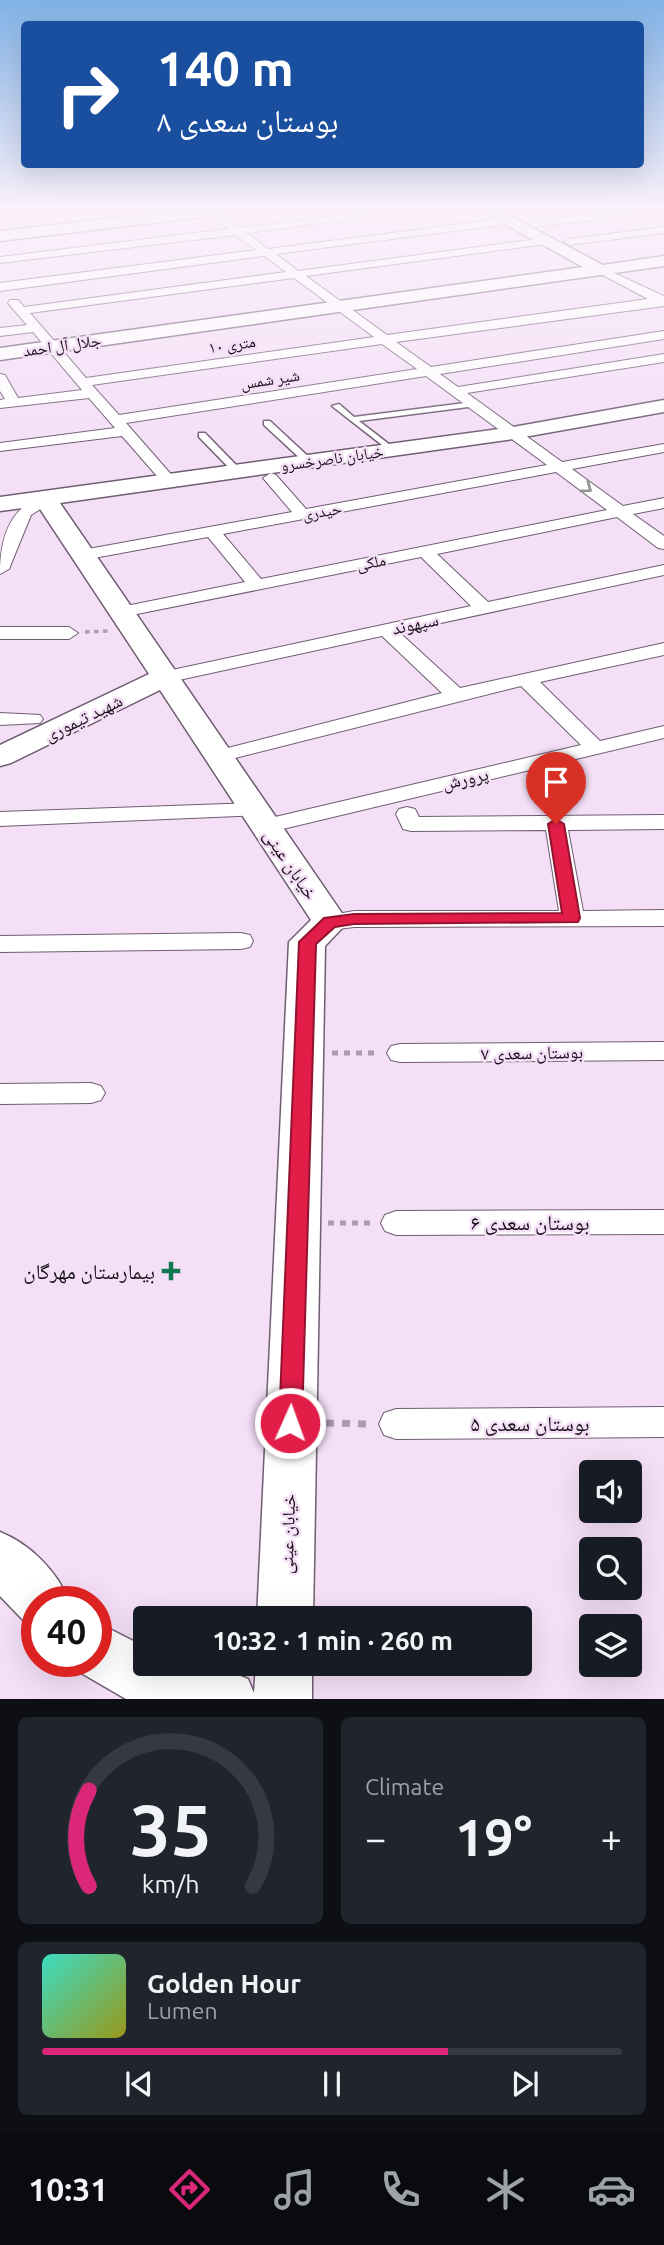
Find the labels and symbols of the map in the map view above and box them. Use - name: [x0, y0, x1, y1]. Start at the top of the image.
- street label: جلال آل احمد: [22, 331, 102, 361]
- street label: ۱۰ متری: [207, 332, 257, 358]
- street label: شیر شمس: [239, 365, 301, 395]
- street label: خیابان ناصرخسرو: [279, 442, 385, 476]
- one-way arrow: [579, 479, 592, 492]
- street label: حیدری: [301, 499, 343, 525]
- street label: ملکی: [355, 550, 388, 576]
- street label: سپهوند: [390, 608, 441, 640]
- street label: شهید تیموری: [41, 690, 126, 746]
- pin: [526, 752, 586, 824]
- street label: پرورش: [440, 763, 491, 795]
- street label: خیابان عینی: [259, 825, 322, 904]
- street label: بوستان سعدی ۷: [481, 1041, 583, 1065]
- street label: بوستان سعدی ۶: [470, 1210, 590, 1235]
- place label: بیمارستان مهرگان: [23, 1259, 155, 1284]
- marker: بیمارستان مهرگان: [161, 1261, 181, 1281]
- position arrow: [253, 1386, 327, 1460]
- street label: بوستان سعدی ۵: [470, 1411, 590, 1436]
- street label: خیابان عینی: [276, 1494, 300, 1574]
- speed limit sign: 40: [21, 1586, 112, 1677]

